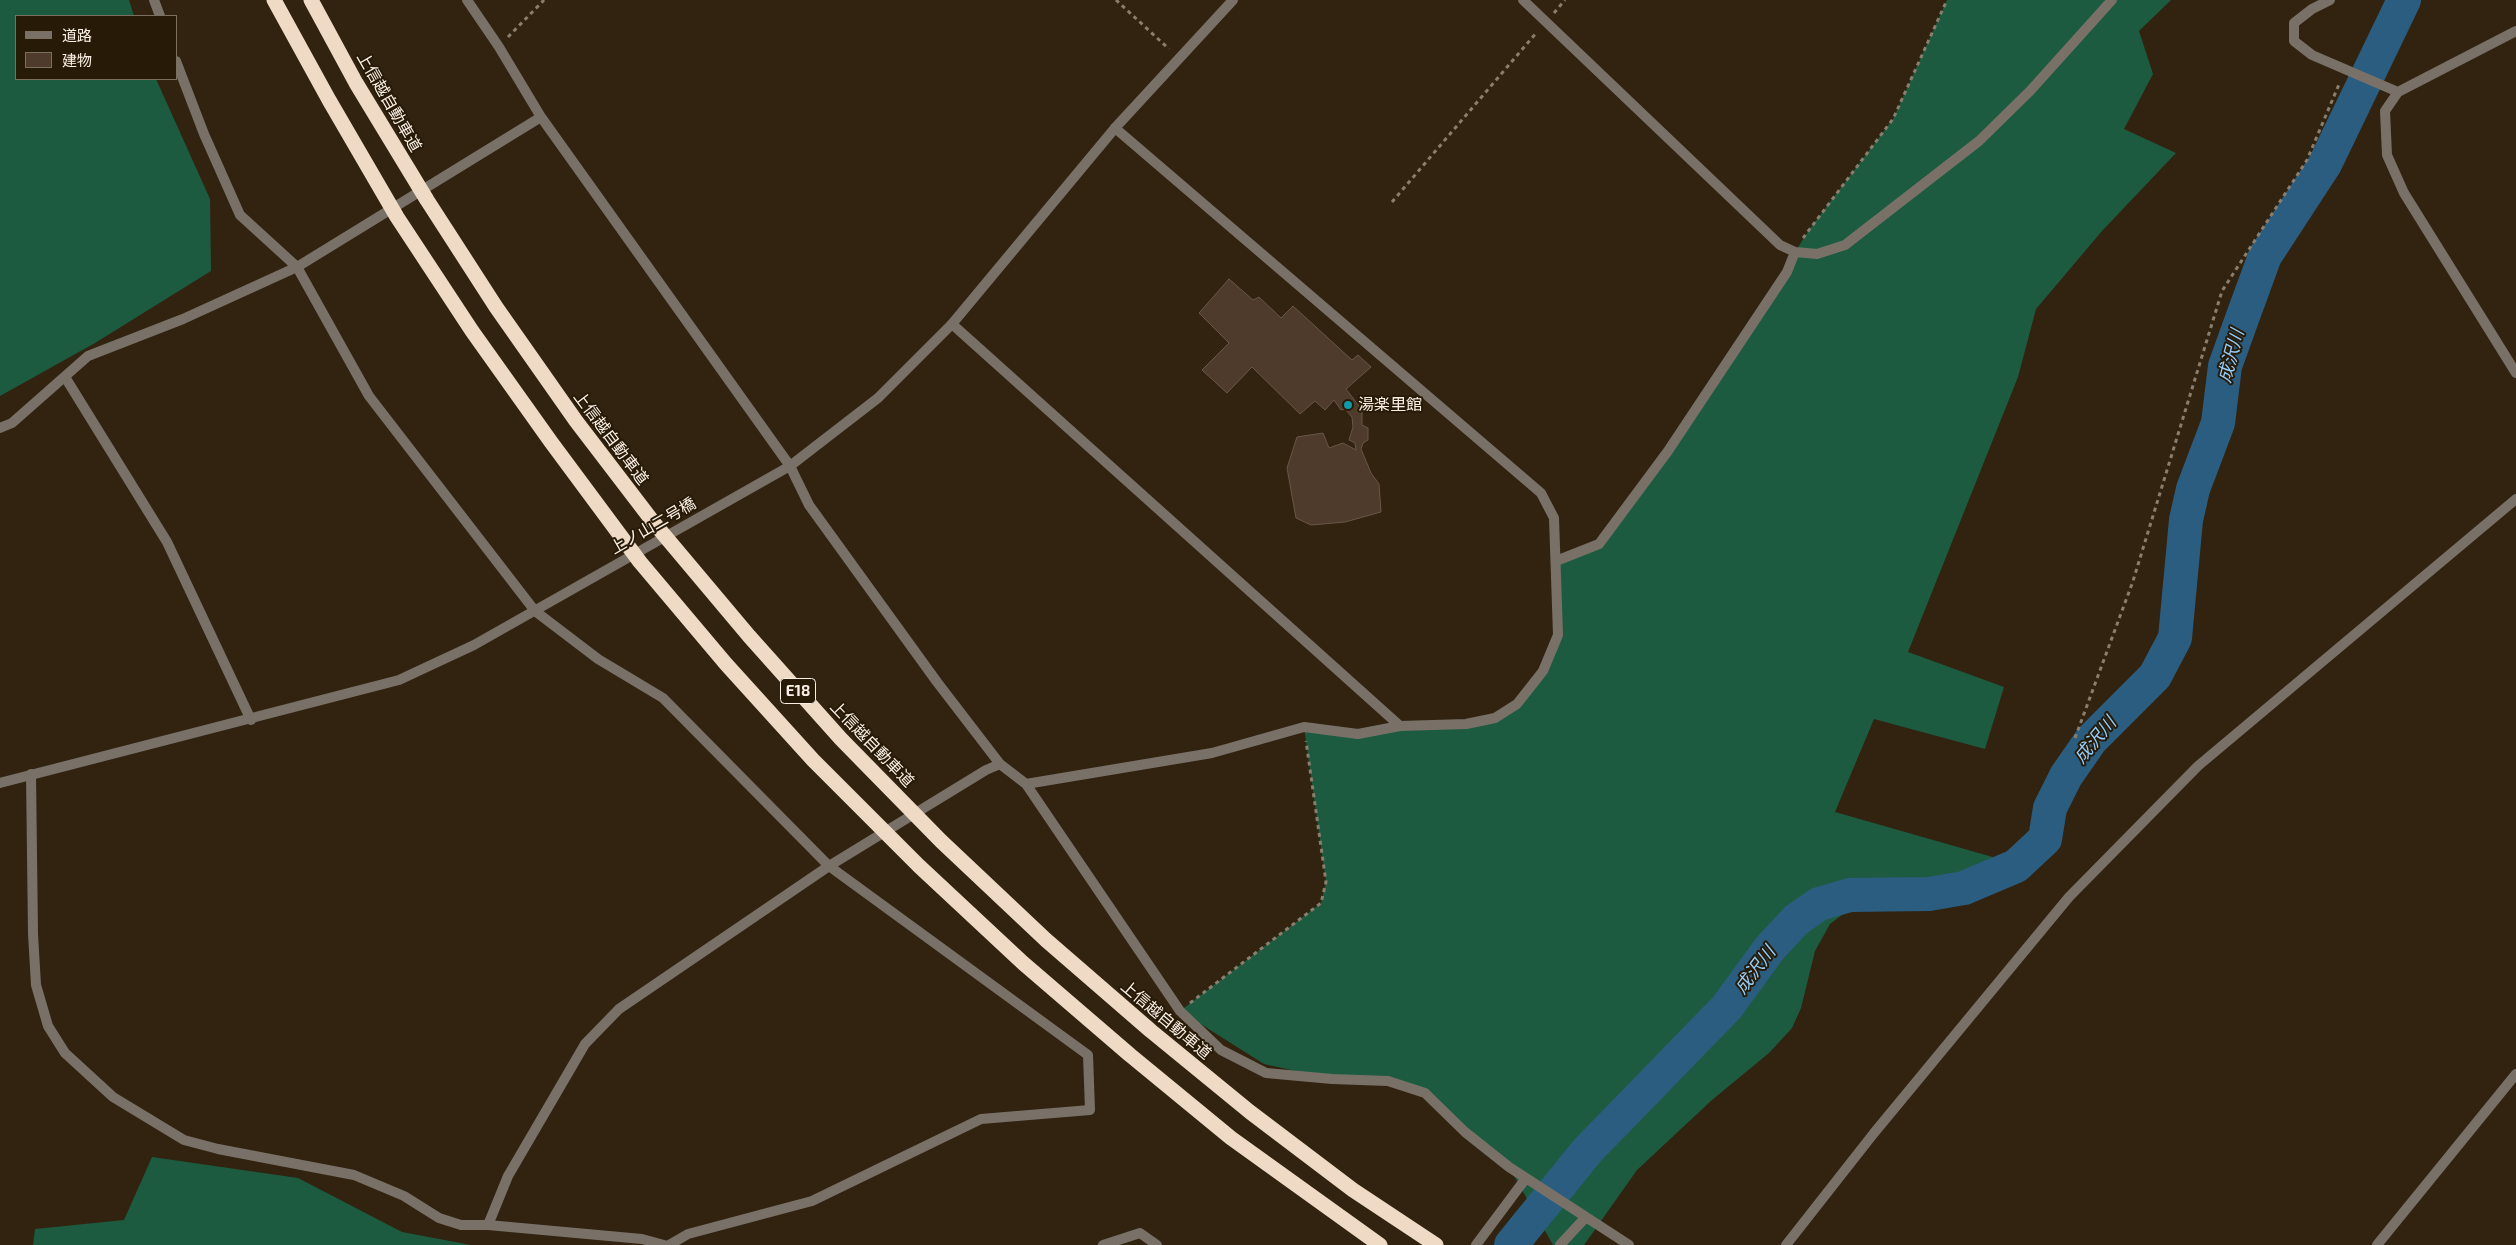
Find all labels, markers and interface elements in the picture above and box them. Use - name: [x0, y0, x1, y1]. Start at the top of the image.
- legend: [15, 15, 178, 80]
- text: 道路: [62, 26, 92, 44]
- street label: 上信越自動車道: [353, 49, 425, 155]
- text: 建物: [62, 51, 92, 69]
- water label: 成沢川: [2214, 327, 2248, 385]
- street label: 上信越自動車道: [570, 387, 652, 489]
- place label: 湯楽里館: [1358, 395, 1422, 415]
- marker: 湯楽里館: [1342, 399, 1354, 411]
- street label: 上ノ山二号橋: [607, 494, 699, 558]
- road number: E18: [780, 678, 816, 704]
- street label: 上信越自動車道: [826, 697, 918, 791]
- water label: 成沢川: [2069, 712, 2121, 768]
- water label: 成沢川: [1730, 942, 1780, 998]
- street label: 上信越自動車道: [1117, 977, 1215, 1063]

